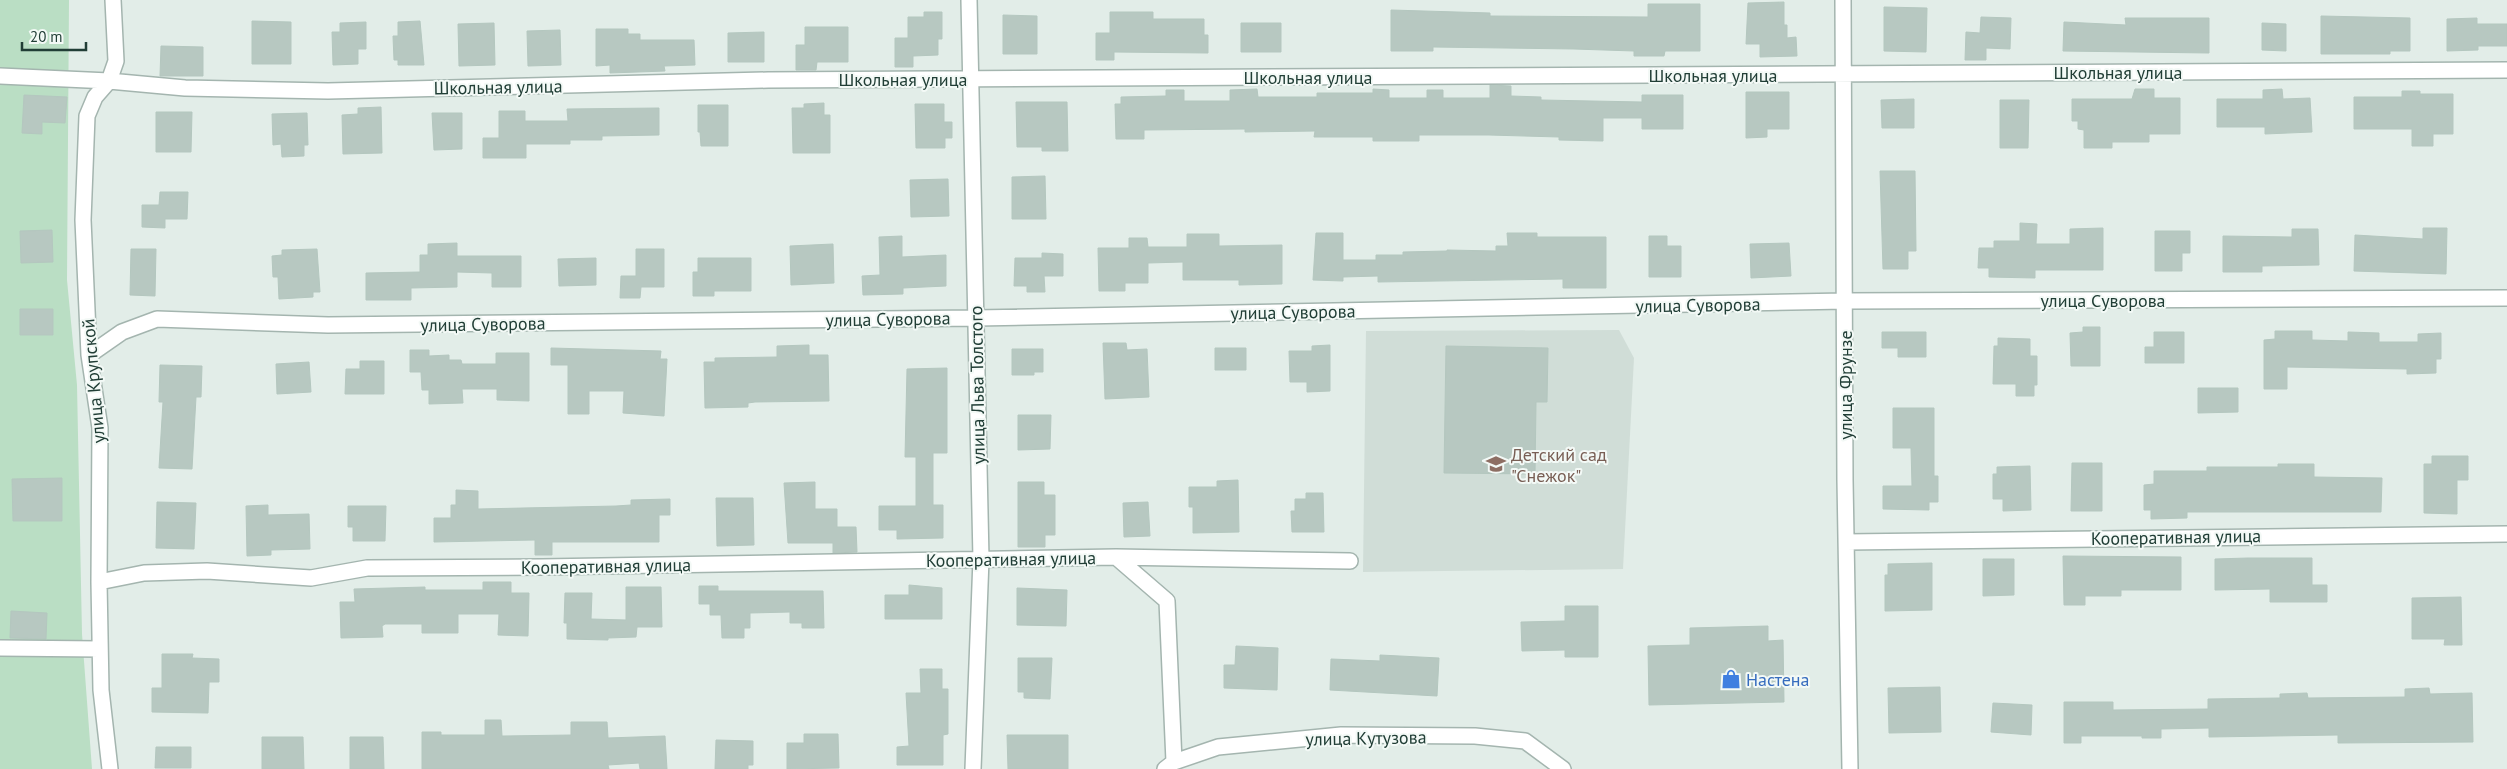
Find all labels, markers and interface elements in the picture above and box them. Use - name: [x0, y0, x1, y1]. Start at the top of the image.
- scale bar: [22, 20, 86, 52]
- text: 20 m: [30, 27, 63, 46]
- street label: Школьная улица: [2054, 61, 2182, 84]
- street label: Школьная улица: [1649, 64, 1777, 87]
- street label: Школьная улица: [1244, 66, 1372, 89]
- street label: Школьная улица: [839, 68, 967, 91]
- street label: Школьная улица: [433, 74, 563, 100]
- street label: улица Суворова: [2040, 289, 2166, 312]
- street label: улица Суворова: [1635, 292, 1761, 318]
- street label: улица Суворова: [1230, 299, 1356, 325]
- street label: улица Льва Толстого: [964, 305, 990, 465]
- street label: улица Суворова: [825, 306, 951, 332]
- street label: улица Суворова: [420, 311, 546, 337]
- street label: улица Крупской: [76, 318, 110, 444]
- street label: улица Фрунзе: [1834, 330, 1857, 440]
- place label: Детский сад "Снежок": [1511, 443, 1607, 487]
- school or university icon: Детский сад "Снежок": [1485, 453, 1507, 475]
- street label: Кооперативная улица: [2091, 524, 2261, 550]
- street label: Кооперативная улица: [926, 546, 1096, 572]
- street label: Кооперативная улица: [521, 553, 691, 579]
- shop icon: Настена: [1720, 668, 1742, 690]
- place label: Настена: [1746, 668, 1810, 691]
- street label: улица Кутузова: [1305, 725, 1427, 751]

